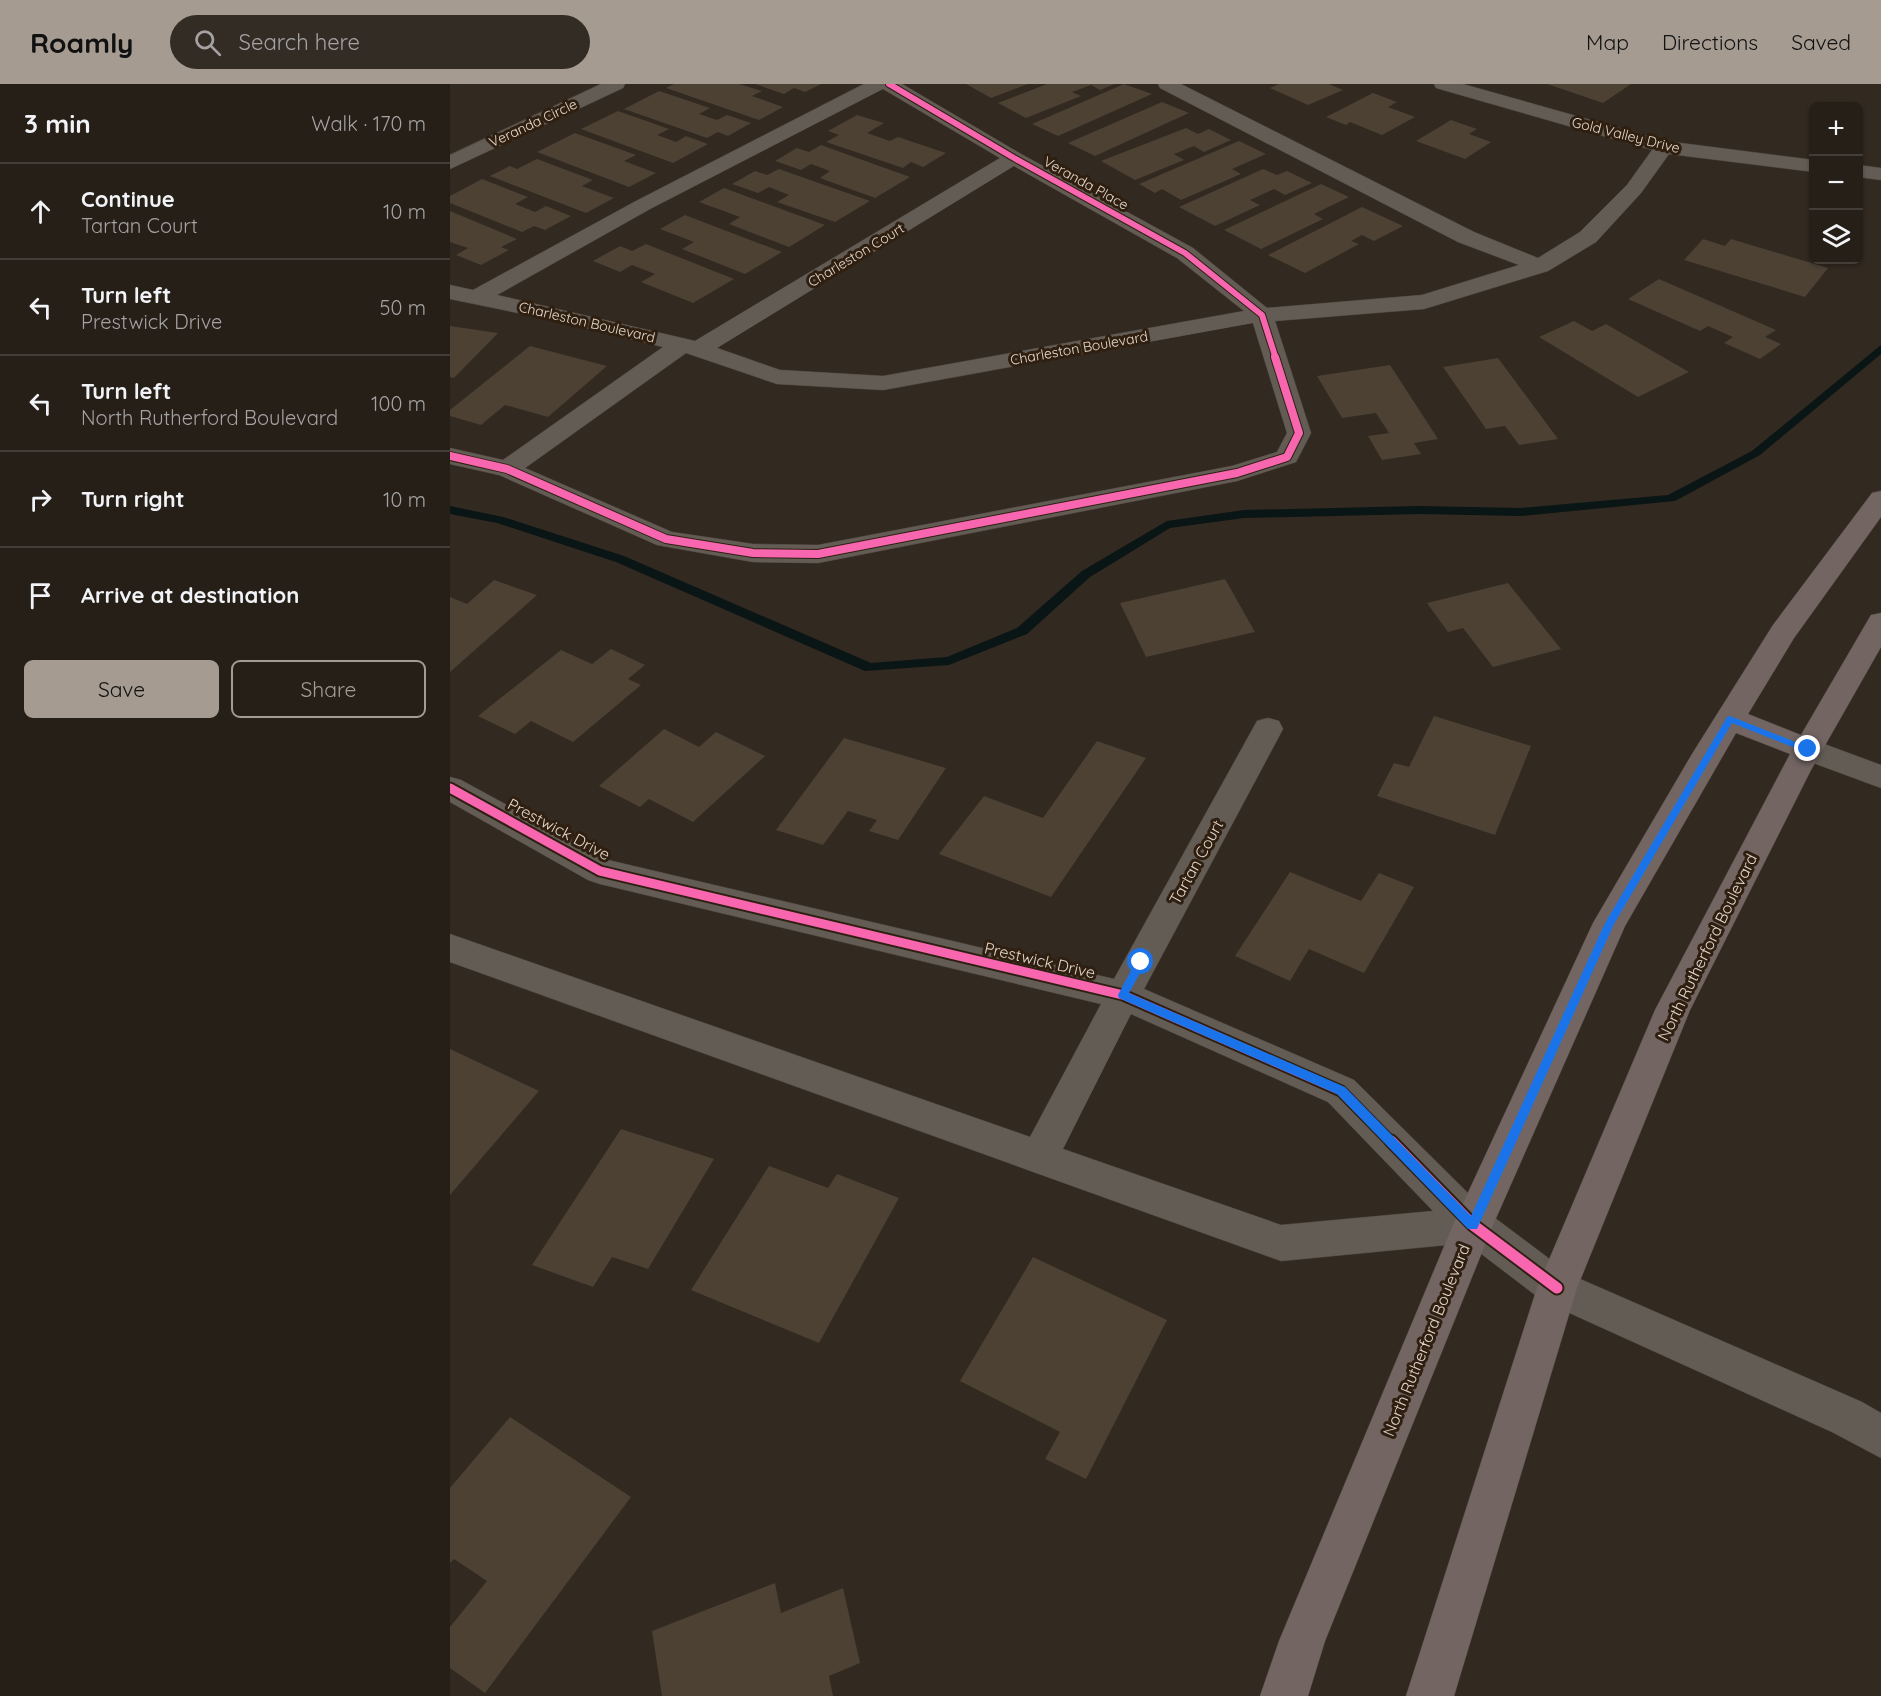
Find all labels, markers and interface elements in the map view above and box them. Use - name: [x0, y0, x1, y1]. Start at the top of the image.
- search box: [170, 15, 590, 69]
- text: Roamly: [30, 25, 134, 60]
- icon: search: [191, 26, 224, 59]
- text: Search here: [239, 28, 360, 56]
- text: Map: [1586, 29, 1629, 55]
- text: Directions: [1662, 29, 1758, 55]
- text: Saved: [1791, 29, 1851, 55]
- street label: Veranda Circle: [486, 95, 580, 151]
- map controls: [1809, 102, 1863, 264]
- button: +: [1809, 102, 1863, 156]
- text: 3 min: [24, 107, 91, 140]
- text: Walk · 170 m: [311, 111, 426, 136]
- street label: Gold Valley Drive: [1570, 113, 1682, 157]
- street label: Veranda Place: [1040, 152, 1132, 214]
- button: −: [1809, 156, 1863, 210]
- text: Continue: [81, 185, 175, 213]
- icon: ahead: [24, 195, 57, 228]
- text: 10 m: [383, 199, 426, 224]
- button: layers: [1809, 210, 1863, 264]
- text: Tartan Court: [81, 213, 198, 238]
- street label: Charleston Court: [805, 219, 908, 291]
- text: Turn left: [81, 281, 171, 309]
- icon: left: [24, 291, 57, 324]
- text: 50 m: [380, 295, 426, 320]
- street label: Charleston Boulevard: [517, 298, 657, 346]
- text: Prestwick Drive: [81, 309, 222, 334]
- street label: Charleston Boulevard: [1009, 327, 1149, 369]
- text: Turn left: [81, 377, 171, 405]
- icon: left: [24, 387, 57, 420]
- text: 100 m: [371, 391, 426, 416]
- text: North Rutherford Boulevard: [81, 405, 338, 430]
- icon: right: [24, 483, 57, 516]
- text: Turn right: [81, 485, 185, 513]
- text: 10 m: [383, 487, 426, 512]
- icon: arrive: [24, 579, 57, 612]
- text: Arrive at destination: [81, 581, 299, 609]
- button: Save: [24, 660, 219, 718]
- button: Share: [231, 660, 426, 718]
- route end: [1794, 735, 1820, 761]
- street label: Prestwick Drive: [504, 794, 614, 864]
- street label: Tartan Court: [1165, 816, 1227, 908]
- street label: North Rutherford Boulevard: [1653, 850, 1761, 1044]
- street label: Prestwick Drive: [983, 938, 1097, 982]
- route start: [1127, 948, 1153, 974]
- street label: North Rutherford Boulevard: [1378, 1241, 1474, 1439]

